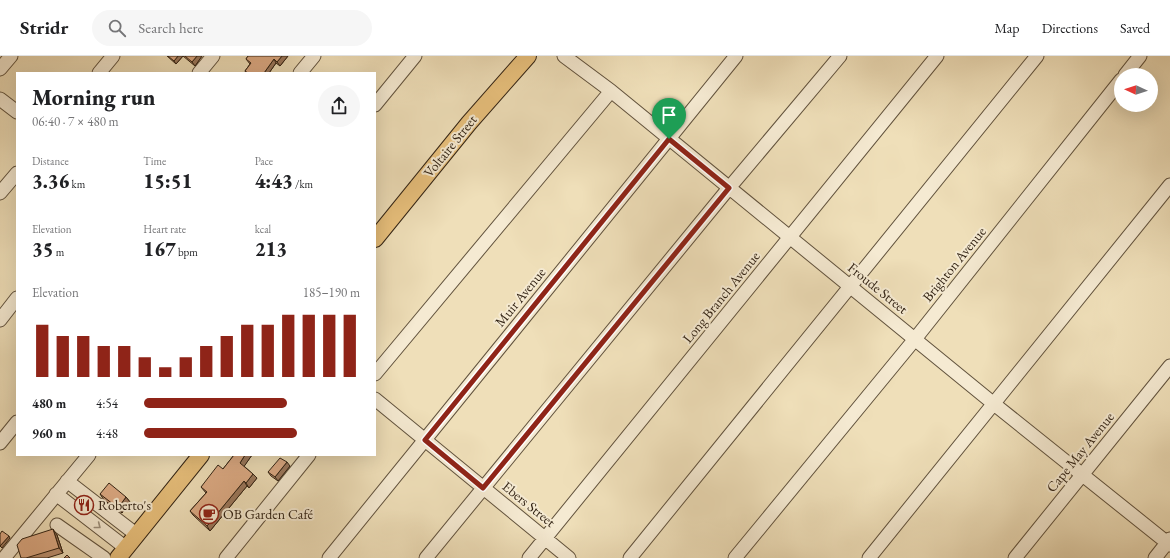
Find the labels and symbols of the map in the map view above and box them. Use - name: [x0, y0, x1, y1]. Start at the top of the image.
- north arrow: [1114, 68, 1158, 112]
- pin: [652, 98, 686, 139]
- street label: Voltaire Street: [419, 111, 481, 181]
- street label: Brighton Avenue: [918, 222, 990, 305]
- street label: Long Branch Avenue: [678, 247, 764, 347]
- street label: Froude Street: [844, 258, 912, 318]
- street label: Muir Avenue: [491, 263, 550, 330]
- street label: Cape May Avenue: [1042, 408, 1118, 496]
- street label: Ebers Street: [499, 477, 560, 531]
- restaurant icon: Roberto's: [73, 494, 95, 516]
- place label: Roberto's: [98, 496, 151, 514]
- cafe icon: OB Garden Café: [198, 503, 220, 525]
- place label: OB Garden Café: [223, 505, 314, 523]
- one-way arrow: [94, 522, 101, 529]

